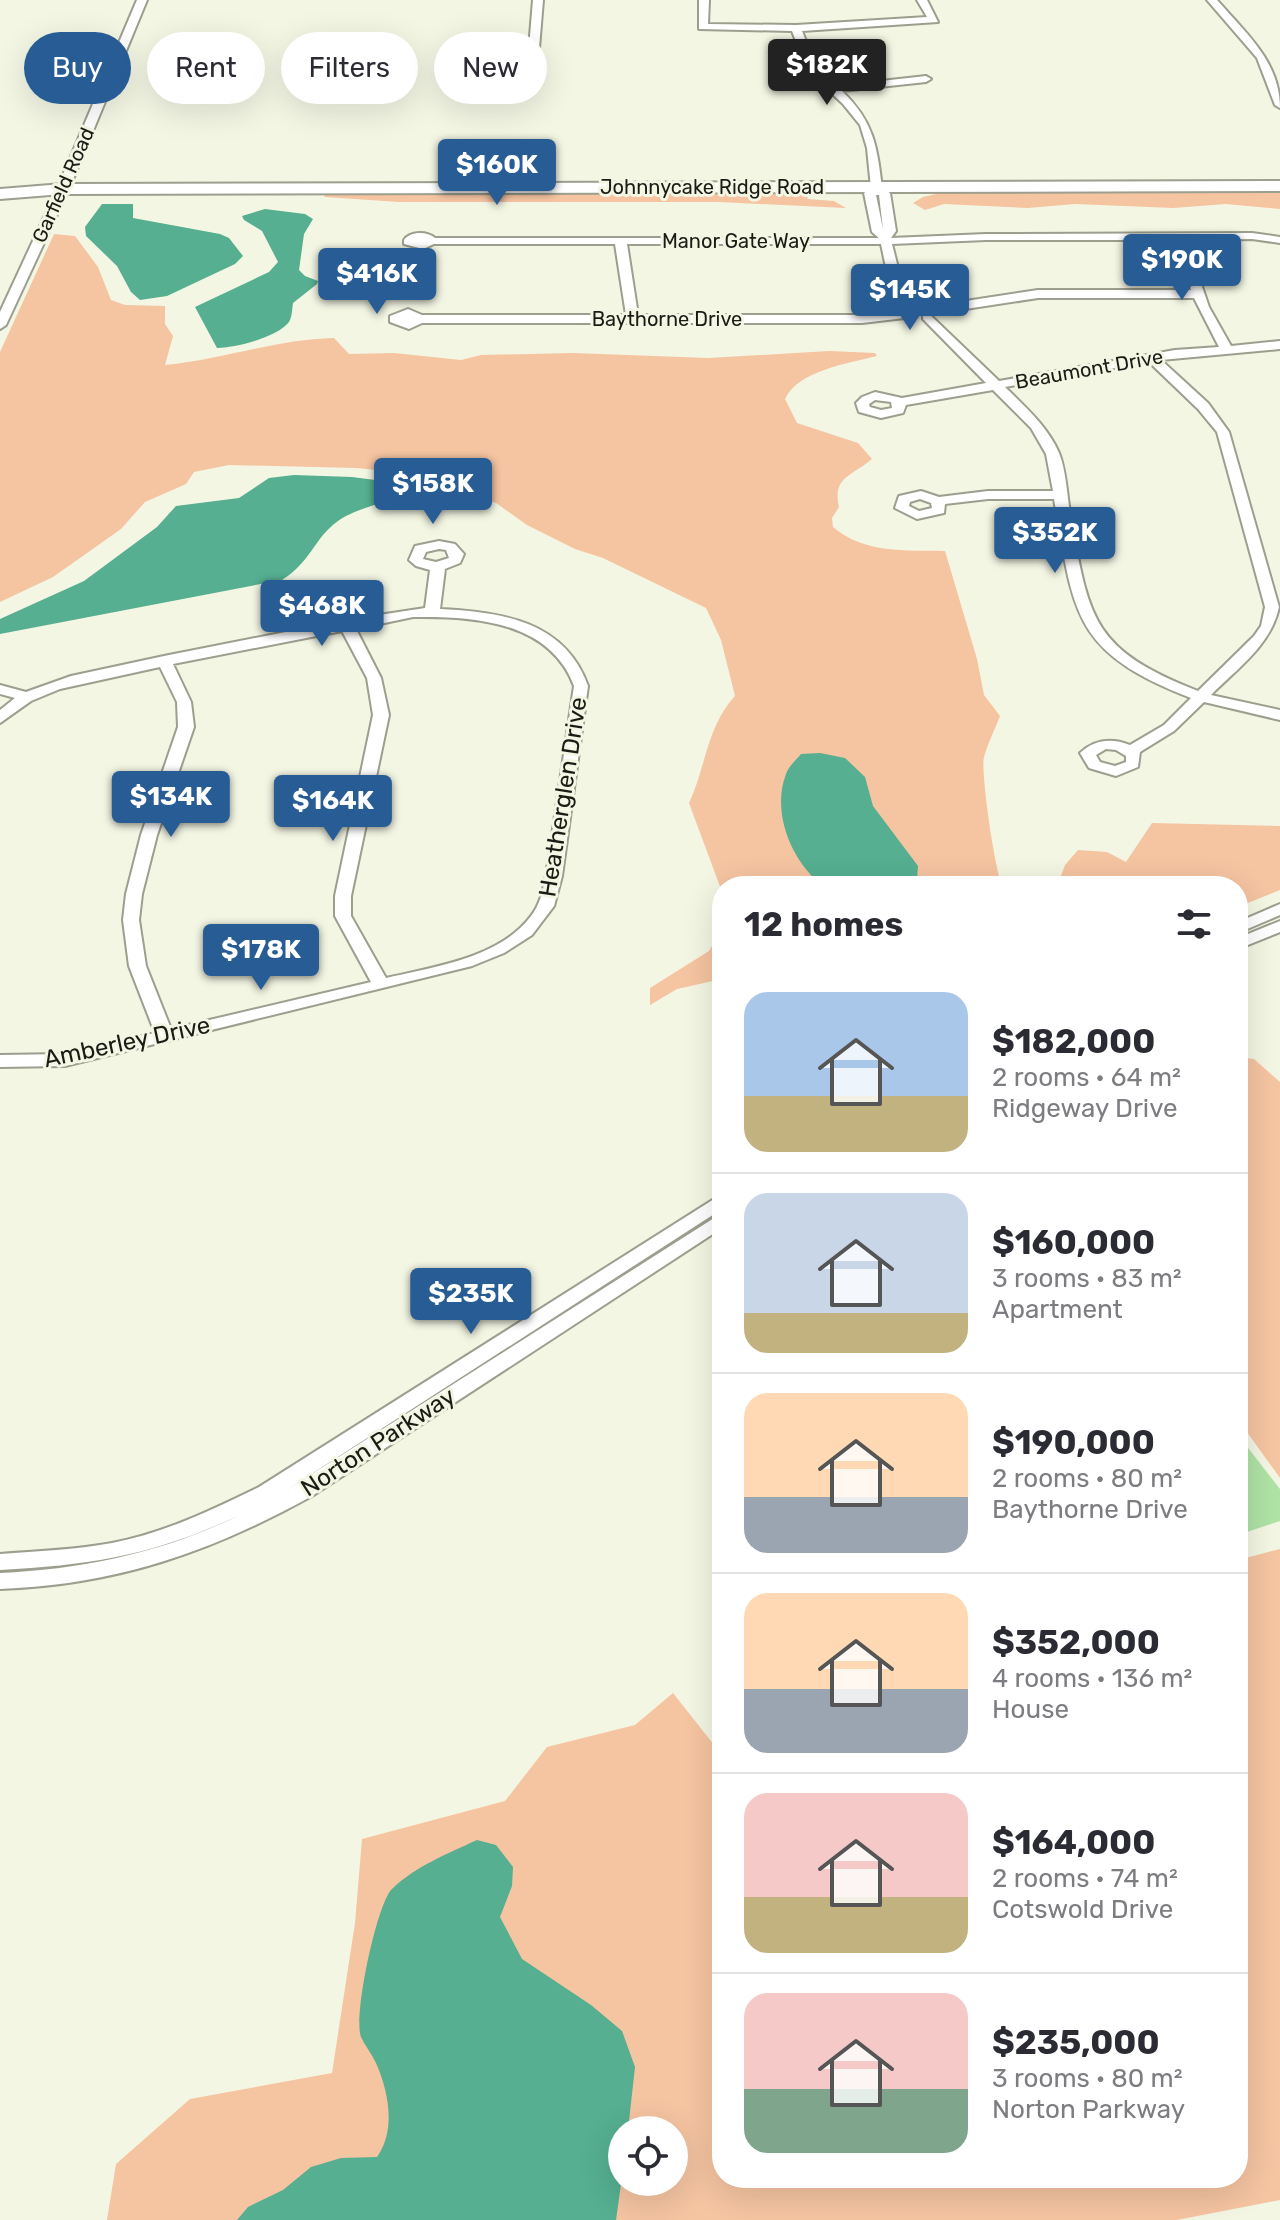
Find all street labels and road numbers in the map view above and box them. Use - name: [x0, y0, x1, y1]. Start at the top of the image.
- street label: Garfield Road: [27, 124, 99, 246]
- street label: Johnnycake Ridge Road: [600, 175, 824, 199]
- street label: Manor Gate Way: [662, 229, 810, 253]
- street label: Baythorne Drive: [592, 307, 742, 331]
- street label: Beaumont Drive: [1013, 344, 1165, 394]
- street label: Heatherglen Drive: [533, 695, 593, 899]
- street label: Amberley Drive: [41, 1011, 213, 1073]
- street label: Norton Parkway: [296, 1382, 460, 1502]

